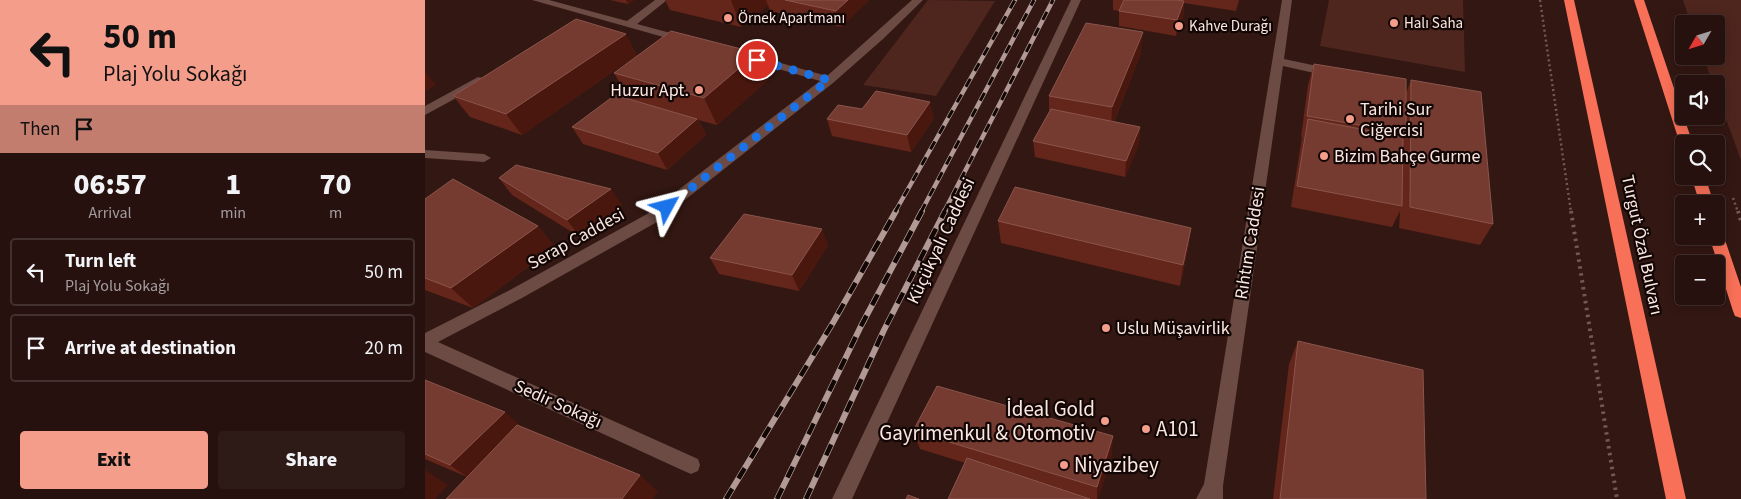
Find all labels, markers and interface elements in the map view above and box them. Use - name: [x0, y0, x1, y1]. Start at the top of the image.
- place label: Örnek Apartmanı: [738, 8, 845, 29]
- text: 50 m: [103, 12, 177, 62]
- marker: Örnek Apartmanı: [722, 12, 734, 24]
- place label: Halı Saha: [1404, 13, 1463, 34]
- north arrow: [1675, 15, 1725, 65]
- map controls: [1675, 15, 1725, 305]
- place label: Kahve Durağı: [1189, 16, 1272, 37]
- marker: Halı Saha: [1388, 17, 1400, 29]
- icon: left: [20, 20, 85, 85]
- marker: Kahve Durağı: [1173, 20, 1185, 32]
- pin: [736, 39, 778, 81]
- icon: arrive: [743, 46, 771, 74]
- text: Plaj Yolu Sokağı: [103, 58, 247, 90]
- button: sound: [1675, 75, 1725, 125]
- place label: Huzur Apt.: [610, 78, 689, 103]
- marker: Huzur Apt.: [693, 84, 705, 96]
- place label: Tarihi Sur Ciğercisi: [1360, 97, 1432, 143]
- marker: Tarihi Sur Ciğercisi: [1344, 113, 1356, 125]
- icon: arrive: [70, 115, 98, 143]
- text: Then: [20, 116, 60, 143]
- button: search: [1675, 135, 1725, 185]
- place label: Bizim Bahçe Gurme: [1334, 144, 1480, 169]
- marker: Bizim Bahçe Gurme: [1318, 150, 1330, 162]
- text: 06:57: [73, 163, 147, 206]
- text: 1: [225, 163, 241, 206]
- text: 70: [320, 163, 352, 206]
- street label: Turgut Özal Bulvarı: [1615, 173, 1669, 317]
- street label: Küçükyalı Caddesi: [901, 174, 981, 308]
- position arrow: [640, 180, 692, 232]
- street label: Rıhtım Caddesi: [1229, 185, 1271, 301]
- button: +: [1675, 195, 1725, 245]
- text: Arrival: [89, 202, 132, 224]
- text: min: [220, 202, 246, 224]
- text: m: [329, 202, 342, 224]
- street label: Serap Caddesi: [523, 202, 629, 276]
- text: Turn left: [65, 248, 136, 275]
- button: −: [1675, 255, 1725, 305]
- icon: left: [22, 258, 50, 286]
- text: 50 m: [365, 259, 403, 286]
- text: Plaj Yolu Sokağı: [65, 275, 170, 297]
- place label: Uslu Müşavirlik: [1116, 316, 1230, 341]
- marker: Uslu Müşavirlik: [1100, 322, 1112, 334]
- icon: arrive: [22, 334, 50, 362]
- text: Arrive at destination: [65, 335, 236, 362]
- text: 20 m: [365, 335, 403, 362]
- street label: Sedir Sokağı: [510, 374, 606, 434]
- place label: İdeal Gold Gayrimenkul & Otomotiv: [879, 394, 1095, 448]
- place label: A101: [1156, 414, 1199, 444]
- marker: İdeal Gold Gayrimenkul & Otomotiv: [1099, 415, 1111, 427]
- marker: A101: [1140, 423, 1152, 435]
- button: Exit: [20, 431, 208, 489]
- button: Share: [218, 431, 405, 489]
- place label: Niyazibey: [1074, 450, 1159, 480]
- marker: Niyazibey: [1058, 459, 1070, 471]

